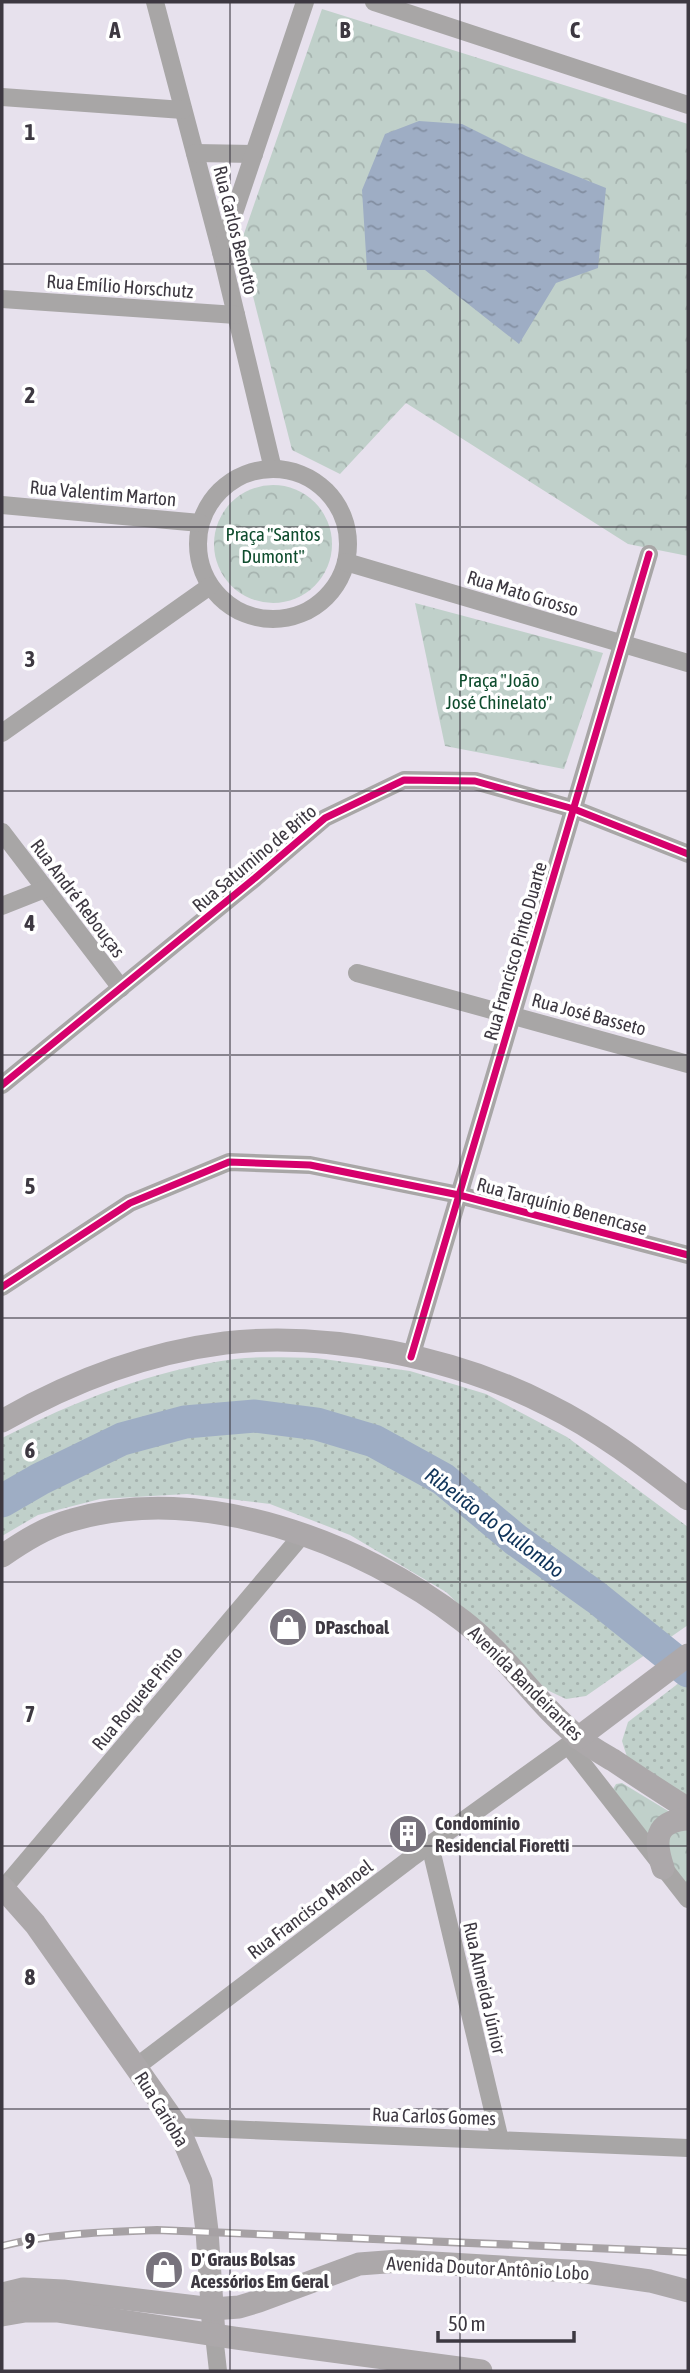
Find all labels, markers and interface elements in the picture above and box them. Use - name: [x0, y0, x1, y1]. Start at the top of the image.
- text: A: [108, 17, 121, 43]
- text: B: [340, 17, 351, 43]
- text: C: [570, 17, 581, 43]
- text: 1: [25, 119, 36, 145]
- street label: Rua Carlos Benotto: [209, 163, 263, 297]
- street label: Rua Emílio Horschutz: [46, 270, 194, 302]
- text: 2: [25, 382, 35, 408]
- street label: Rua Valentim Marton: [29, 476, 177, 510]
- park label: Praça "Santos Dumont": [226, 523, 321, 567]
- street label: Rua Mato Grosso: [465, 566, 581, 620]
- text: 3: [25, 646, 35, 672]
- park label: Praça "João José Chinelato": [446, 669, 552, 713]
- street label: Rua Saturnino de Brito: [188, 800, 320, 916]
- street label: Rua André Rebouças: [26, 835, 130, 962]
- street label: Rua Francisco Pinto Duarte: [479, 859, 551, 1043]
- text: 4: [24, 910, 36, 936]
- street label: Rua José Basseto: [530, 988, 648, 1040]
- text: 5: [25, 1173, 36, 1199]
- street label: Rua Tarquínio Benencase: [475, 1173, 649, 1239]
- text: 6: [25, 1437, 36, 1463]
- water label: Ribeirão do Quilombo: [421, 1462, 569, 1582]
- shop icon: DPaschoal: [267, 1606, 309, 1648]
- place label: DPaschoal: [315, 1616, 390, 1638]
- street label: Avenida Bandeirantes: [464, 1621, 588, 1745]
- street label: Rua Roquete Pinto: [87, 1642, 187, 1754]
- text: 7: [25, 1701, 35, 1727]
- place label: Condomínio Residencial Fioretti: [435, 1812, 569, 1856]
- building icon: Condomínio Residencial Fioretti: [387, 1813, 429, 1855]
- street label: Rua Francisco Manoel: [243, 1855, 377, 1963]
- street label: Rua Almeida Júnior: [459, 1920, 511, 2057]
- text: 8: [25, 1964, 36, 1990]
- street label: Rua Carioba: [130, 2067, 194, 2151]
- street label: Rua Carlos Gomes: [372, 2103, 497, 2129]
- text: 9: [25, 2228, 36, 2254]
- place label: D' Graus Bolsas Acessórios Em Geral: [190, 2248, 330, 2292]
- shop icon: D' Graus Bolsas Acessórios Em Geral: [143, 2249, 185, 2291]
- street label: Avenida Doutor Antônio Lobo: [386, 2252, 590, 2284]
- scale bar: [438, 2300, 574, 2344]
- text: 50 m: [448, 2311, 486, 2335]

